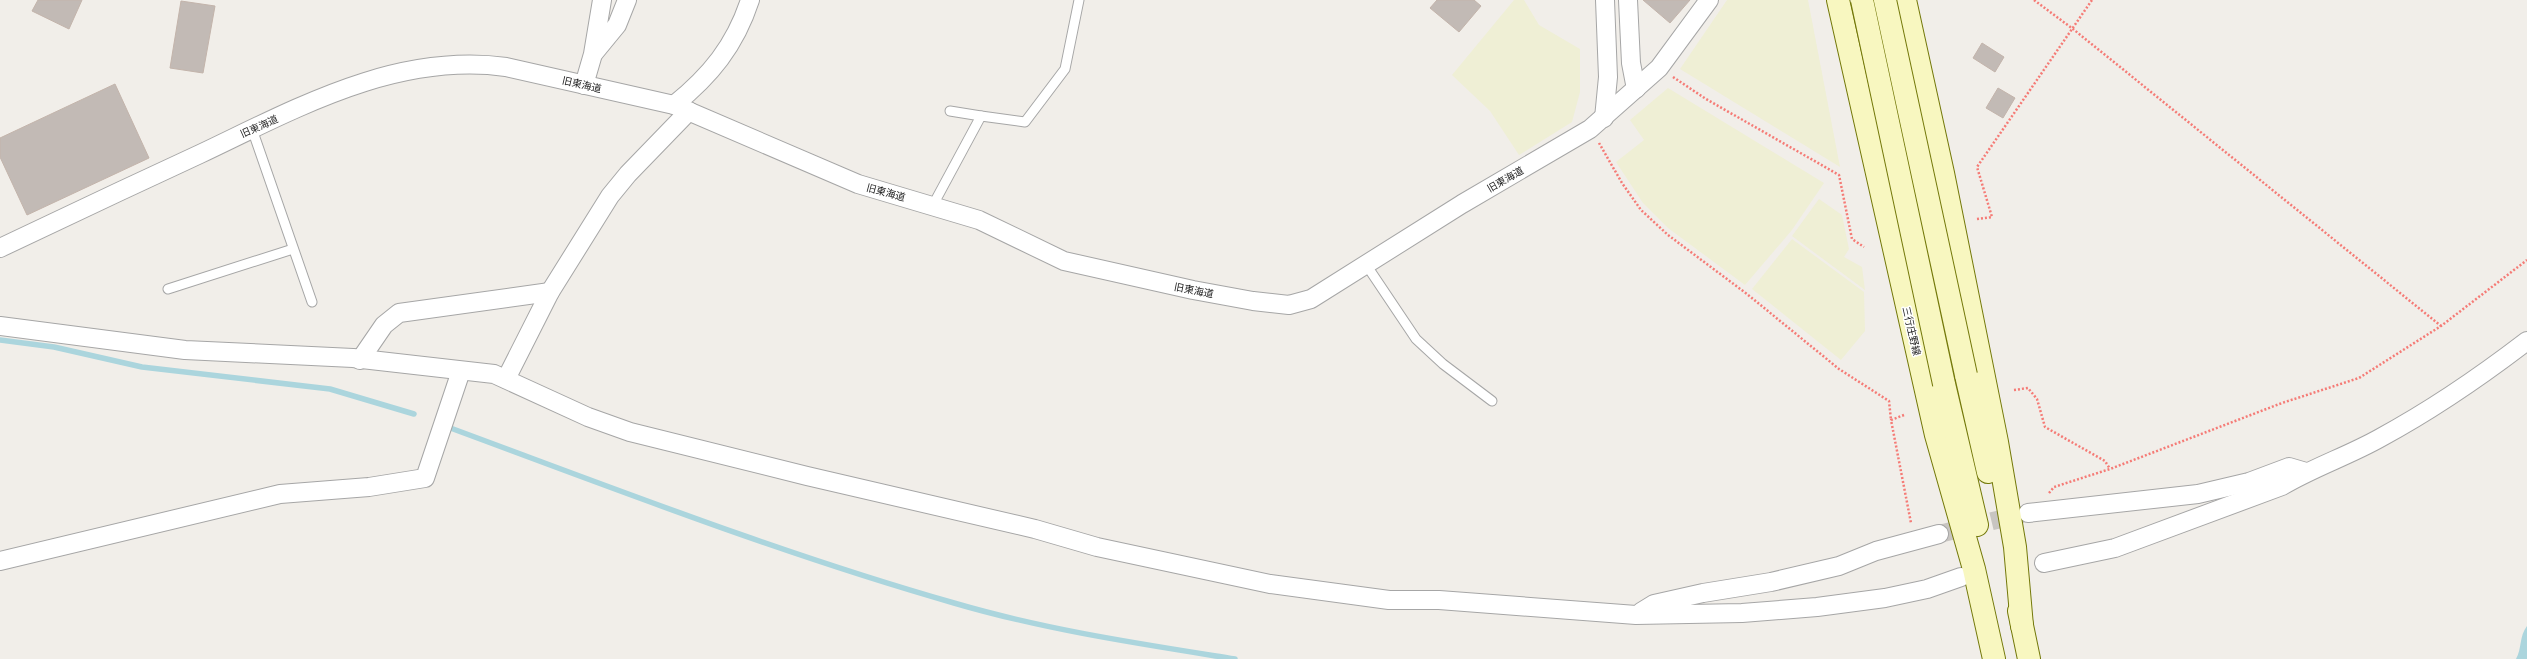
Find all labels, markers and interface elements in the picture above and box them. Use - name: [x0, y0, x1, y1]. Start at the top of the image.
- street label: 旧東海道: [561, 74, 603, 94]
- street label: 旧東海道: [238, 112, 280, 140]
- street label: 旧東海道: [1485, 164, 1525, 194]
- street label: 旧東海道: [865, 181, 907, 203]
- street label: 旧東海道: [1173, 280, 1215, 300]
- street label: 三行庄野線: [1901, 305, 1923, 357]

